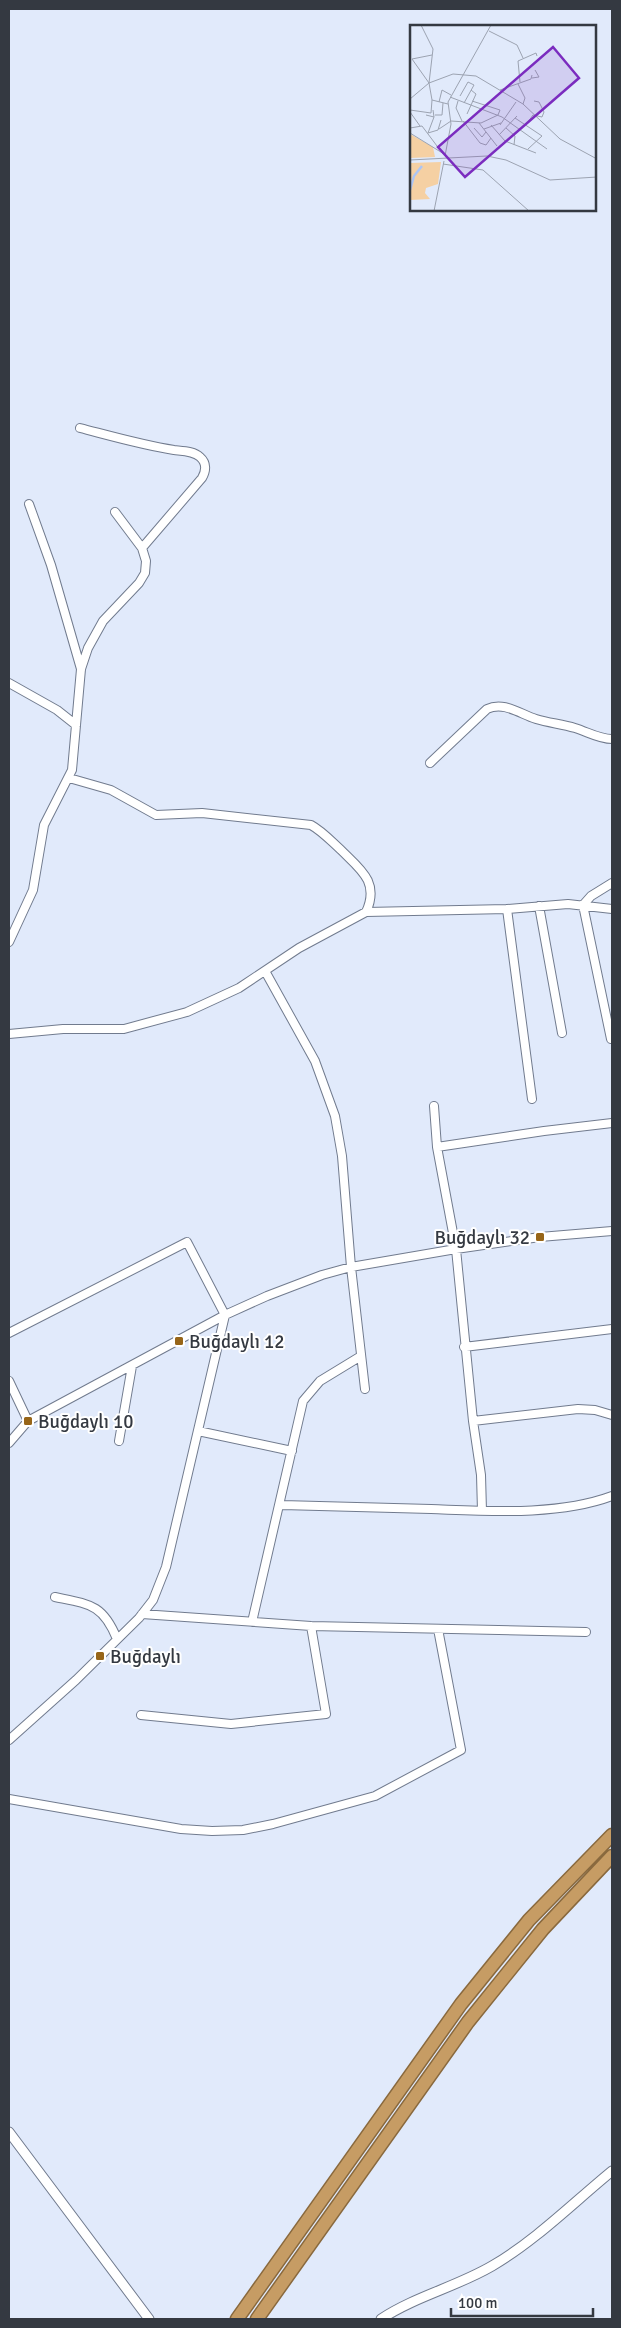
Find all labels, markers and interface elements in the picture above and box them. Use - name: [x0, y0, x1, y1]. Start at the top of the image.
- inset map: [410, 25, 596, 211]
- place label: Buğdaylı 32: [434, 1226, 530, 1250]
- marker: Buğdaylı 32: [534, 1231, 546, 1243]
- place label: Buğdaylı 12: [189, 1330, 285, 1354]
- marker: Buğdaylı 12: [173, 1335, 185, 1347]
- place label: Buğdaylı 10: [38, 1410, 134, 1434]
- marker: Buğdaylı 10: [22, 1415, 34, 1427]
- place label: Buğdaylı: [110, 1645, 181, 1669]
- marker: Buğdaylı: [94, 1650, 106, 1662]
- scale bar: [451, 2286, 594, 2318]
- text: 100 m: [458, 2294, 498, 2312]

